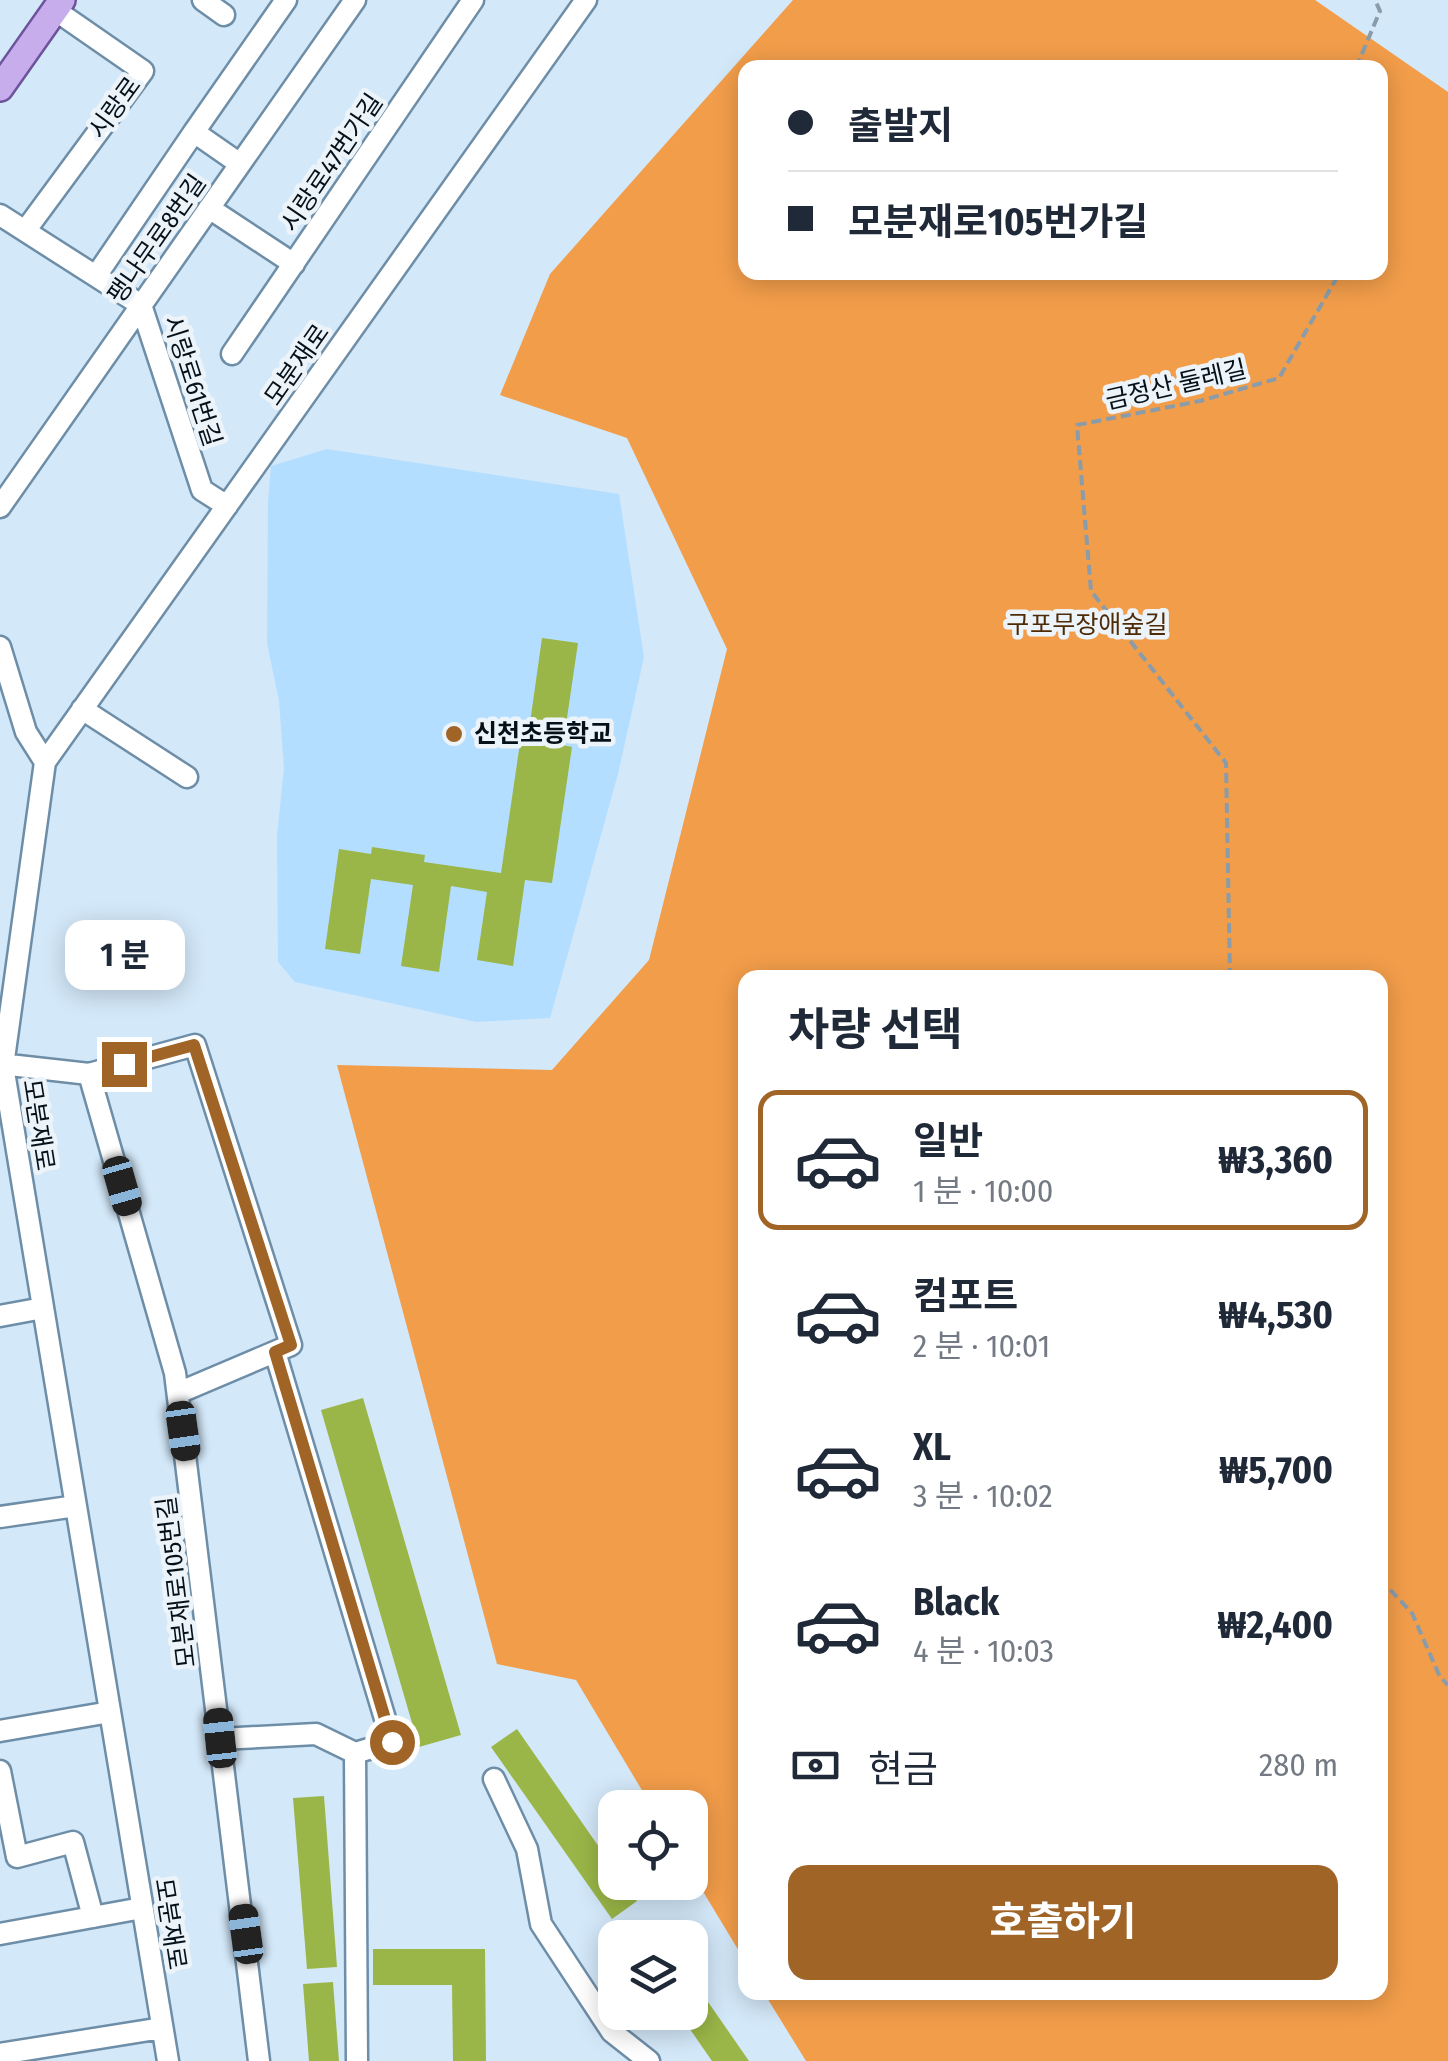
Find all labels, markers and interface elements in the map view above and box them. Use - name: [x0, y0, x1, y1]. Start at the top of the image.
- street label: 시랑로: [83, 71, 147, 145]
- street label: 시랑로47번가길: [275, 88, 389, 238]
- text: 출발지: [848, 103, 953, 149]
- street label: 팽나무로8번길: [102, 169, 212, 309]
- text: 모분재로105번가길: [848, 199, 1148, 245]
- street label: 시랑로61번길: [157, 312, 227, 450]
- street label: 모분재로: [258, 319, 336, 411]
- street label: 금정산 둘레길: [1103, 354, 1249, 416]
- park label: 구포무장애숲길: [1006, 610, 1168, 640]
- place label: 신천초등학교: [474, 719, 612, 749]
- marker: 신천초등학교: [443, 723, 465, 745]
- callout: 1 분: [64, 919, 184, 989]
- text: 1 분: [100, 936, 150, 974]
- text: 차량 선택: [788, 1003, 963, 1057]
- route end: [102, 1042, 147, 1087]
- street label: 모분재로: [16, 1077, 60, 1173]
- icon: car: [793, 1115, 883, 1205]
- text: 일반: [913, 1118, 983, 1164]
- text: ₩3,360: [1218, 1137, 1333, 1183]
- car: [99, 1153, 145, 1219]
- text: 1 분 · 10:00: [913, 1172, 1054, 1210]
- icon: car: [793, 1270, 883, 1360]
- text: 컴포트: [913, 1273, 1018, 1319]
- text: ₩4,530: [1218, 1292, 1333, 1338]
- text: 2 분 · 10:01: [913, 1327, 1050, 1365]
- car: [164, 1399, 202, 1463]
- text: XL: [913, 1424, 951, 1470]
- icon: car: [793, 1425, 883, 1515]
- text: ₩5,700: [1219, 1447, 1333, 1493]
- text: 3 분 · 10:02: [913, 1477, 1053, 1515]
- street label: 모분재로105번길: [152, 1495, 202, 1669]
- text: Black: [913, 1579, 999, 1625]
- icon: car: [793, 1580, 883, 1670]
- text: ₩2,400: [1217, 1602, 1333, 1648]
- text: 4 분 · 10:03: [913, 1632, 1054, 1670]
- car: [202, 1707, 238, 1769]
- route start: [370, 1720, 415, 1765]
- icon: cash: [788, 1738, 843, 1793]
- text: 현금: [868, 1746, 938, 1792]
- text: 280 m: [1259, 1746, 1338, 1784]
- map controls: [598, 1790, 708, 2030]
- button: locate: [598, 1790, 708, 1900]
- button: 호출하기: [788, 1865, 1338, 1980]
- street label: 모분재로: [148, 1876, 192, 1972]
- car: [227, 1902, 265, 1966]
- button: layers: [598, 1920, 708, 2030]

